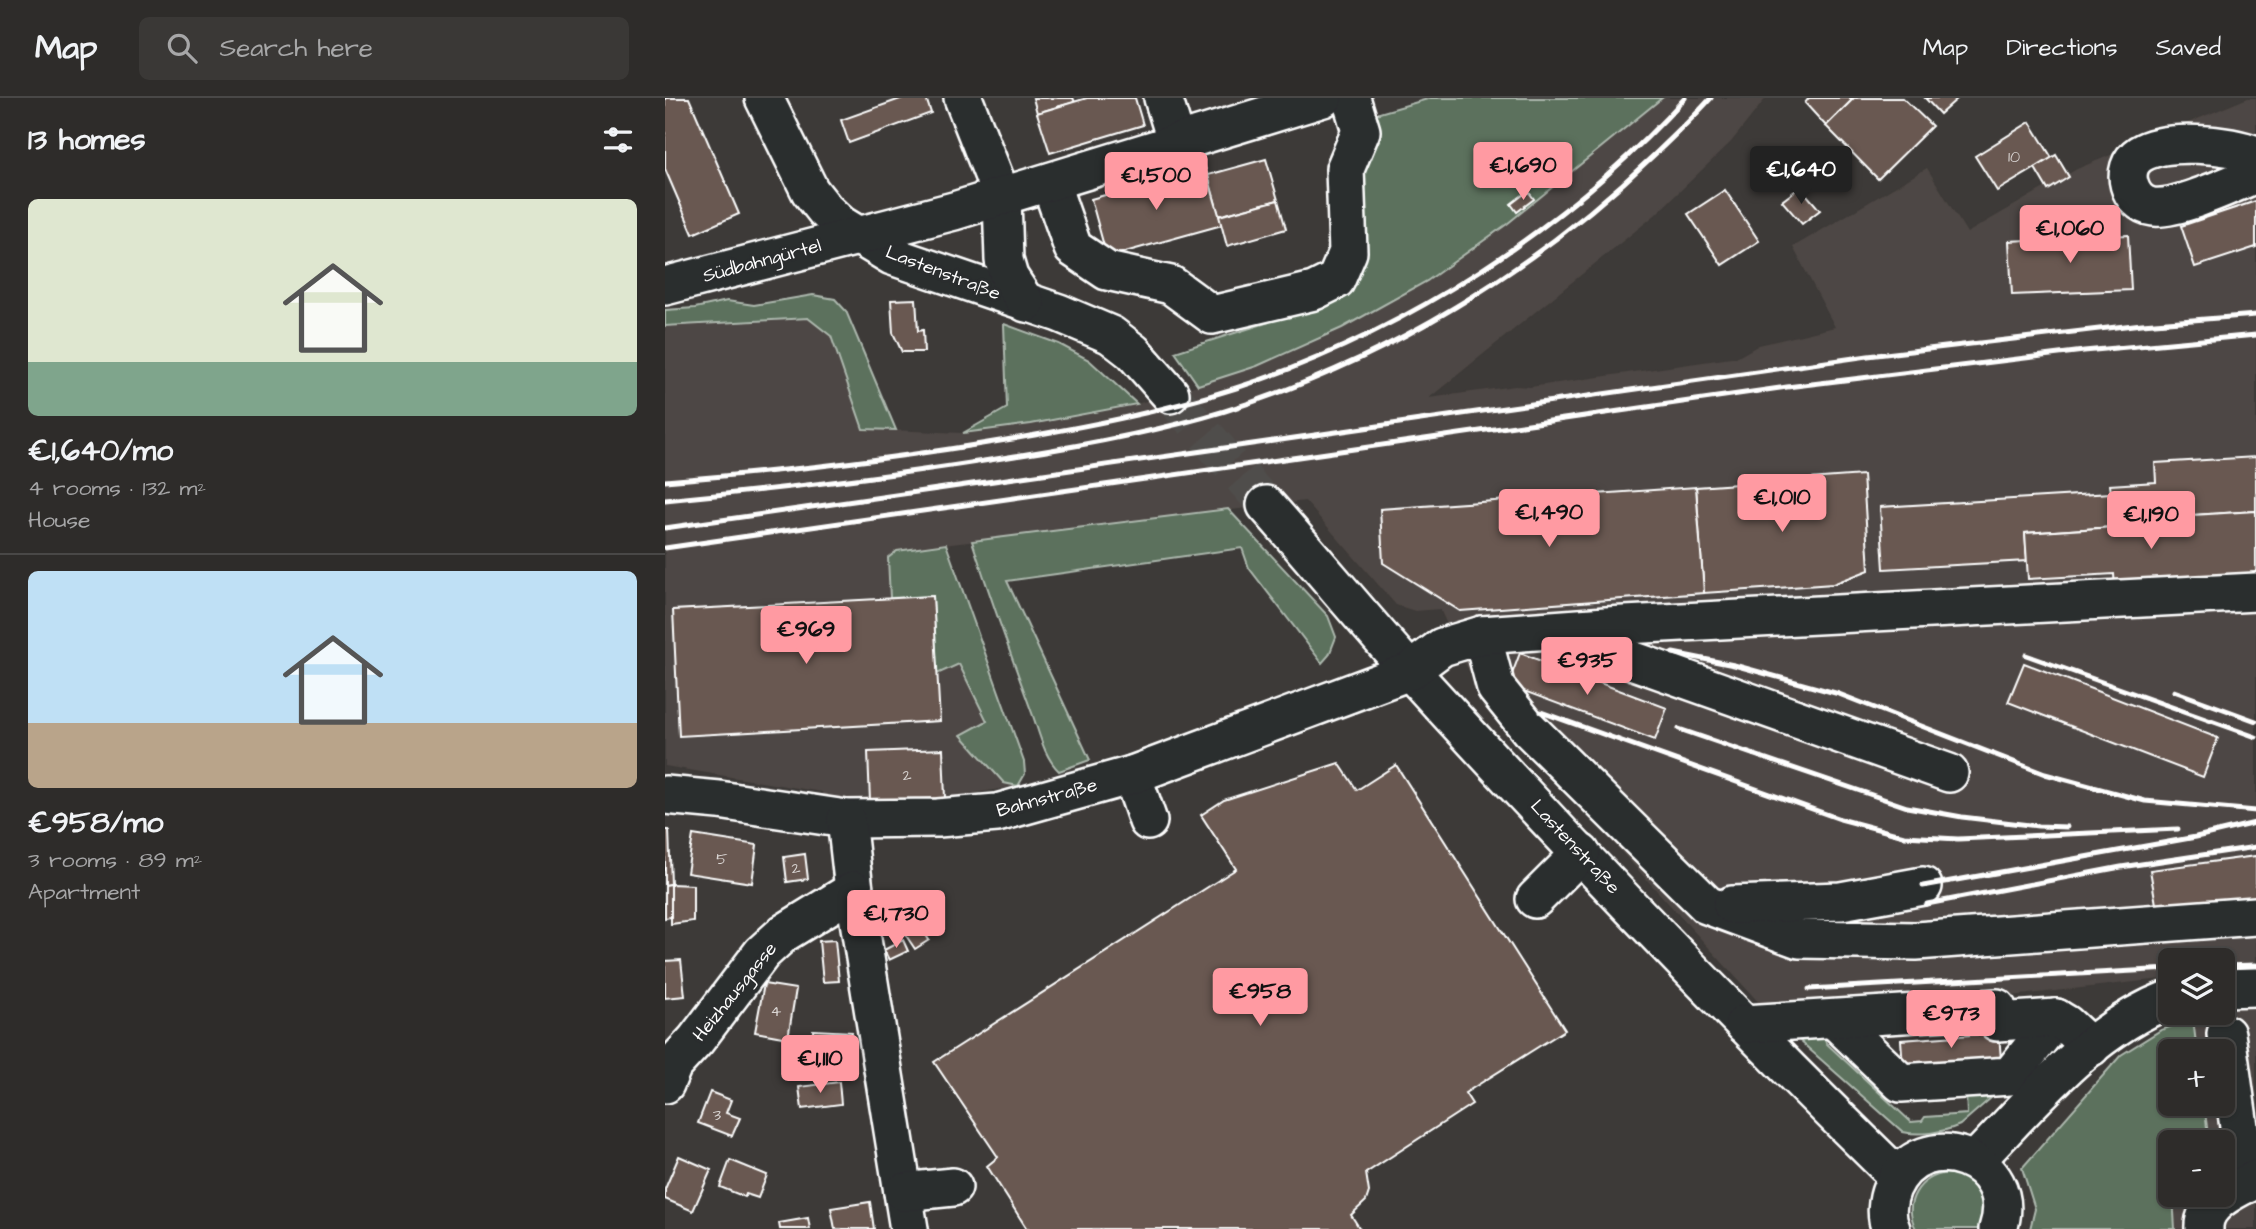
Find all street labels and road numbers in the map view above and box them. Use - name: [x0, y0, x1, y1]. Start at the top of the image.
- street label: Südbahngürtel: [700, 232, 825, 291]
- street label: Lastenstraße: [882, 239, 1004, 307]
- street label: Bahnstraße: [994, 772, 1100, 824]
- street label: Lastenstraße: [1524, 794, 1626, 900]
- street label: Heizhausgasse: [686, 936, 784, 1048]

